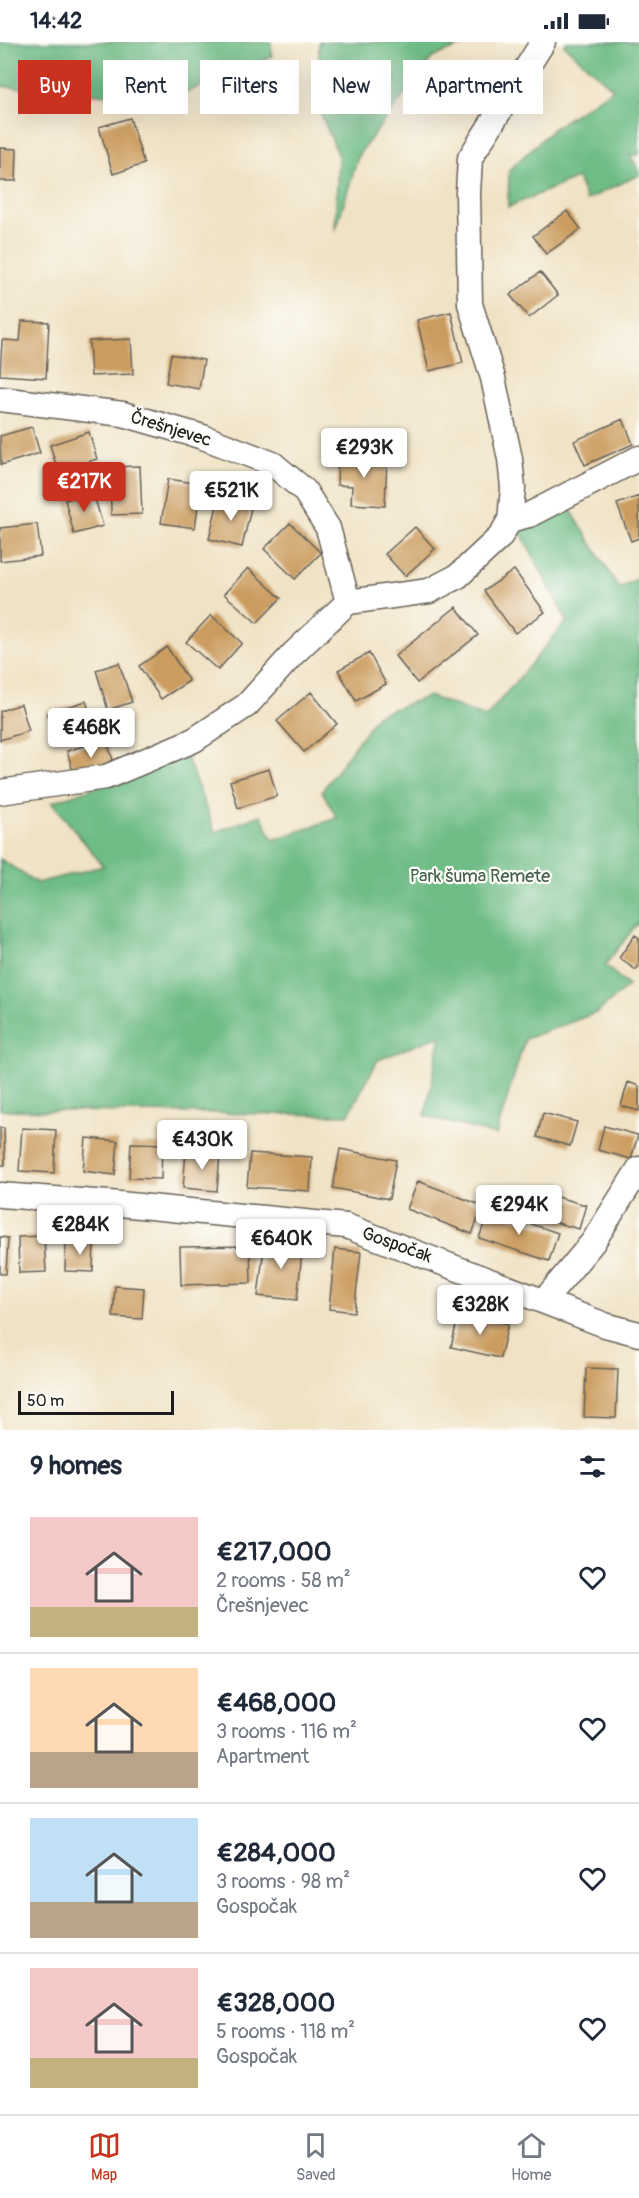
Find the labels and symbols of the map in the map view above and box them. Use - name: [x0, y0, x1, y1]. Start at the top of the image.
- street label: Črešnjevec: [128, 406, 214, 452]
- pin: €293K: [322, 428, 406, 479]
- pin: €217K: [42, 462, 126, 513]
- pin: €521K: [189, 471, 273, 522]
- pin: €468K: [49, 708, 133, 759]
- park label: Park šuma Remete: [410, 865, 550, 888]
- pin: €430K: [160, 1120, 244, 1171]
- pin: €294K: [477, 1185, 561, 1236]
- pin: €284K: [38, 1205, 122, 1256]
- pin: €640K: [239, 1219, 323, 1270]
- street label: Gospočak: [359, 1222, 436, 1268]
- pin: €328K: [438, 1285, 522, 1336]
- scale bar: [18, 1388, 174, 1416]

